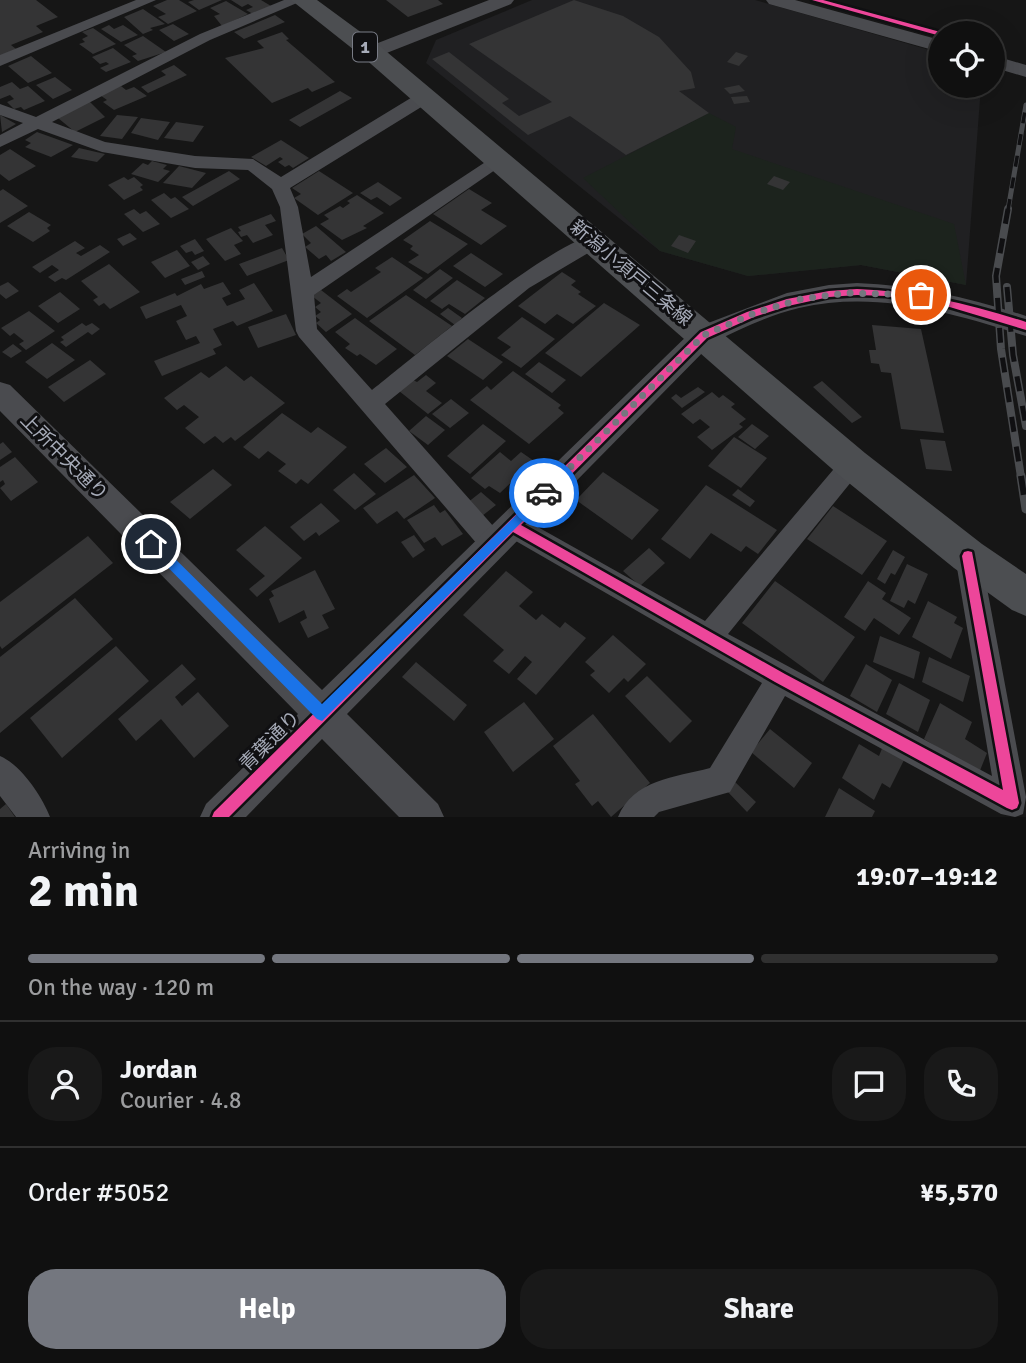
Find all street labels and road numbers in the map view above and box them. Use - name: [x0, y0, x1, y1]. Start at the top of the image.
- road number: 1: [353, 32, 377, 62]
- street label: 新潟小須戸三条線: [565, 215, 697, 331]
- street label: 上所中央通り: [15, 408, 113, 506]
- street label: 青葉通り: [235, 706, 305, 776]

